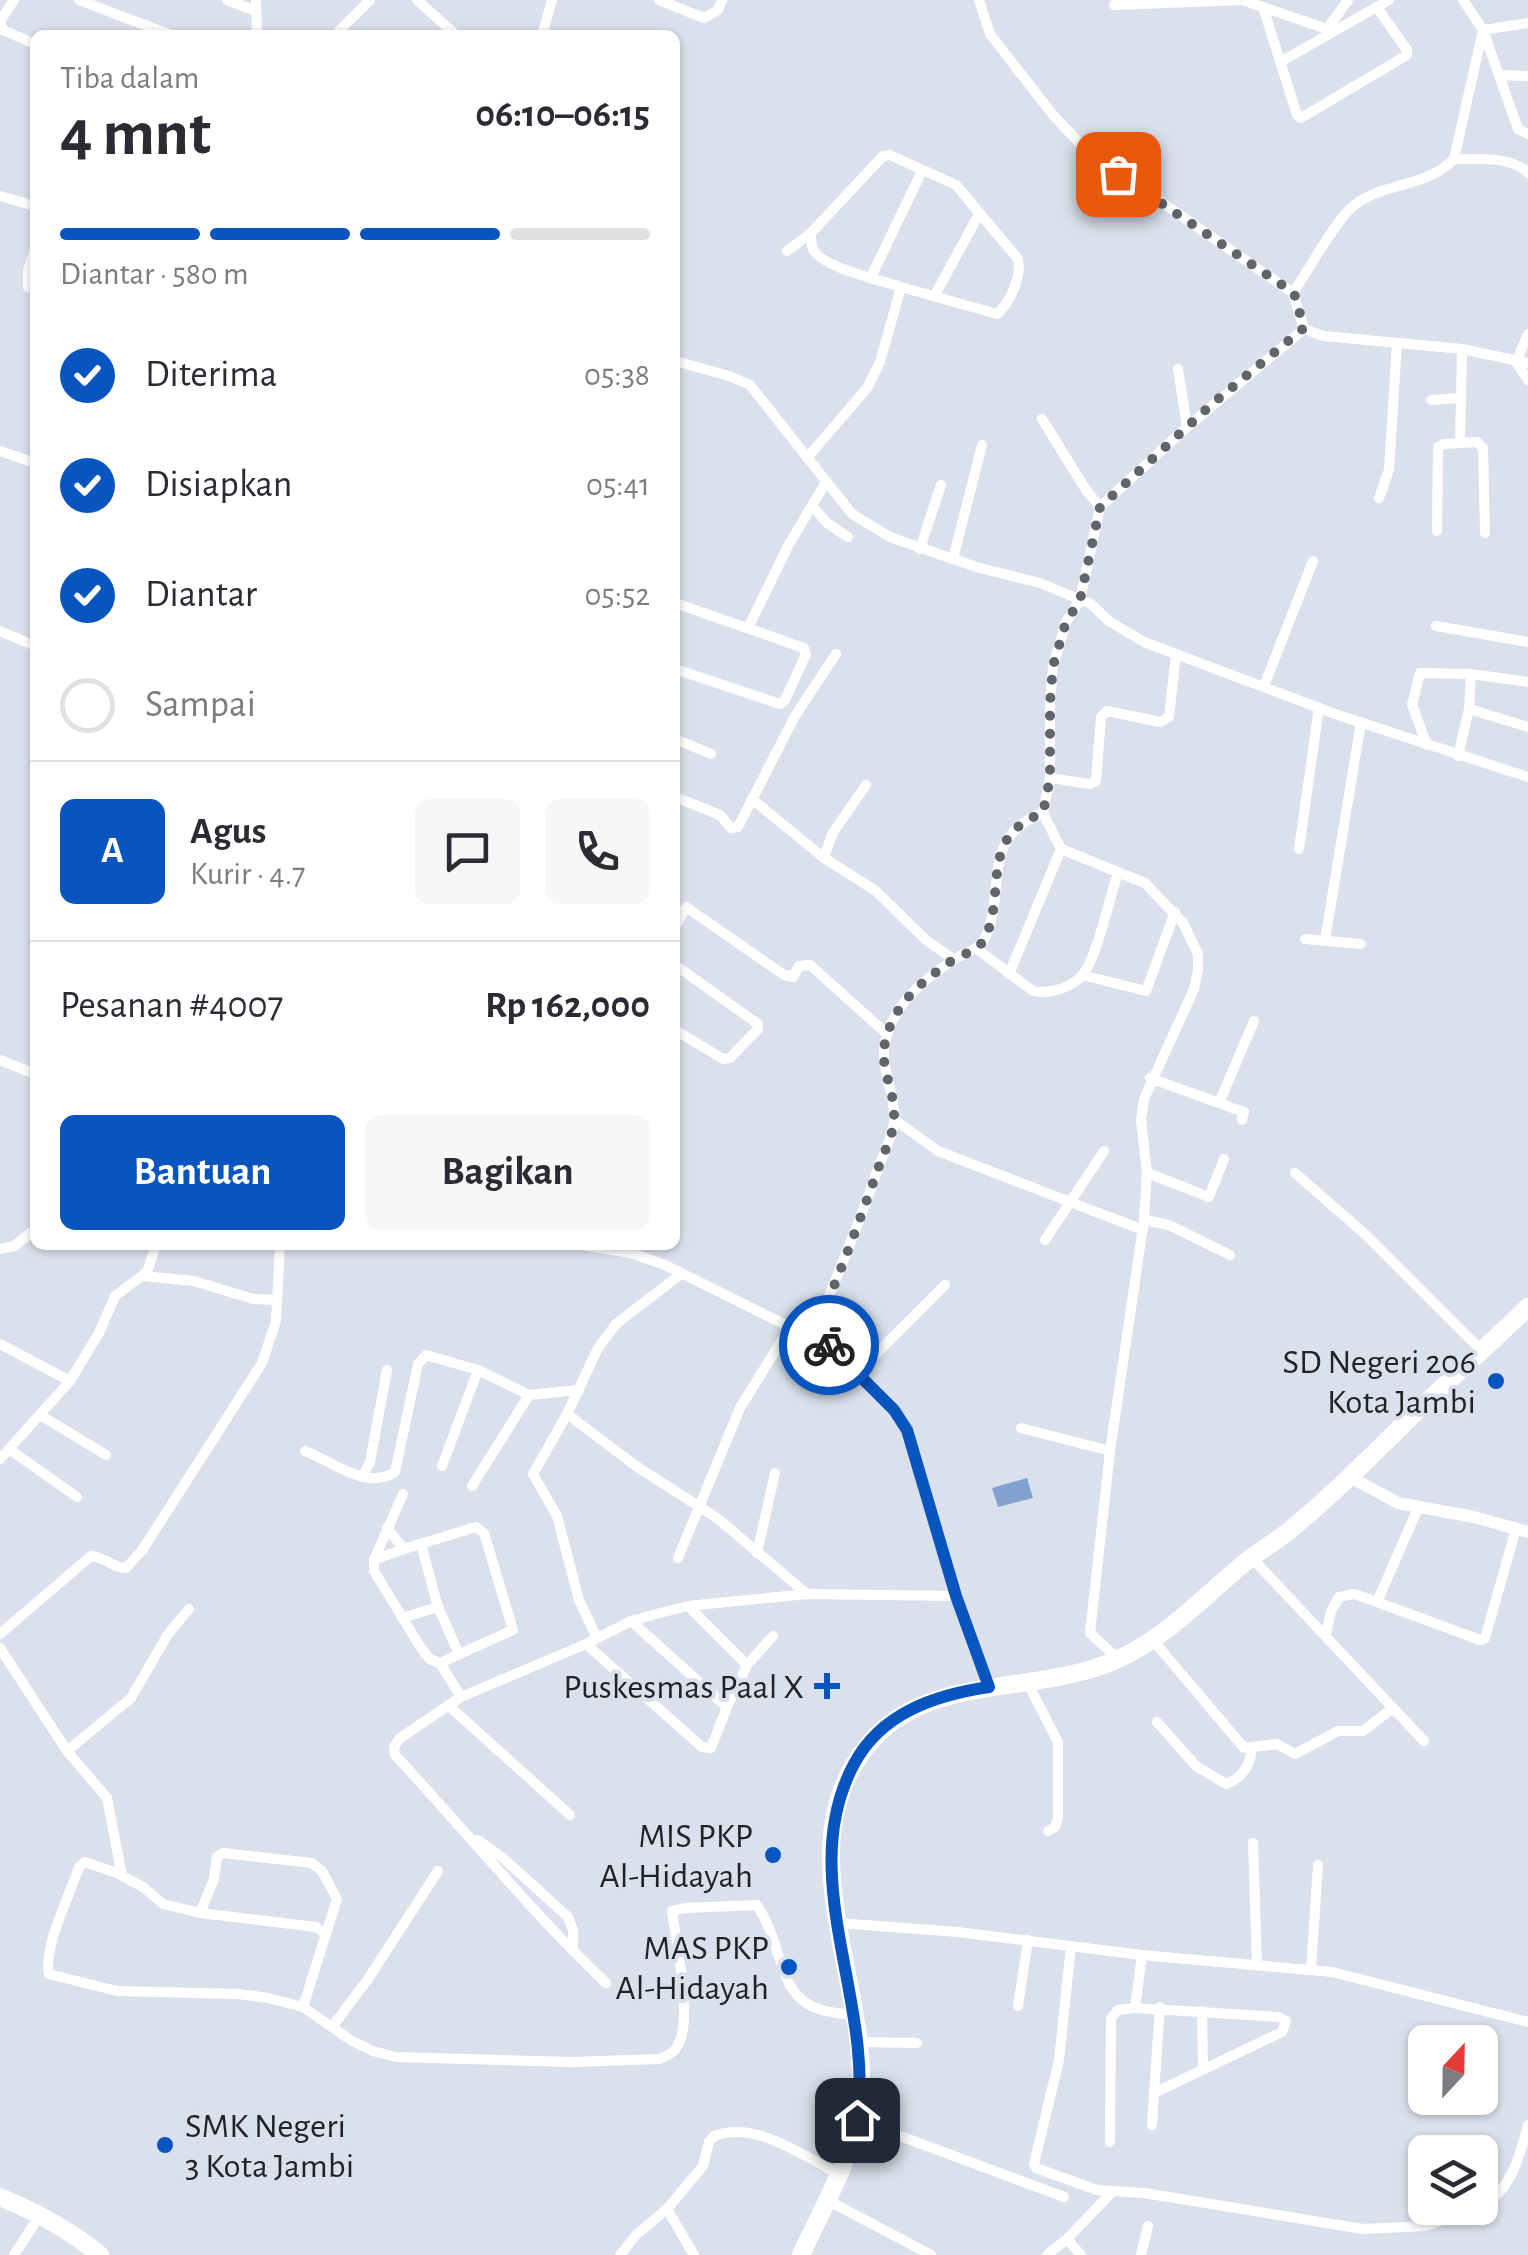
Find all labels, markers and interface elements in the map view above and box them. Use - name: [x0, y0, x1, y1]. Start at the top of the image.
- text: Tiba dalam: [60, 62, 199, 94]
- text: 06:10–06:15: [475, 96, 650, 134]
- text: 4 mnt: [60, 102, 211, 167]
- pin: [1076, 132, 1161, 217]
- icon: bag: [1091, 147, 1146, 202]
- text: Diantar · 580 m: [60, 258, 249, 290]
- icon: check: [60, 348, 115, 403]
- text: Diterima: [145, 356, 277, 394]
- text: 05:38: [584, 359, 650, 391]
- icon: check: [60, 458, 115, 513]
- text: Disiapkan: [145, 466, 292, 504]
- text: 05:41: [586, 469, 650, 501]
- icon: check: [60, 568, 115, 623]
- text: Diantar: [145, 576, 257, 614]
- text: 05:52: [584, 579, 650, 611]
- text: Sampai: [145, 686, 256, 724]
- button: chat: [415, 799, 520, 904]
- button: phone: [545, 799, 650, 904]
- text: Agus: [190, 813, 266, 851]
- text: A: [101, 832, 124, 870]
- text: Kurir · 4.7: [190, 858, 305, 890]
- text: Pesanan #4007: [60, 987, 283, 1025]
- text: Rp 162,000: [485, 987, 650, 1025]
- button: Bantuan: [60, 1115, 345, 1230]
- button: Bagikan: [365, 1115, 650, 1230]
- courier: [779, 1295, 879, 1395]
- icon: bike: [802, 1318, 857, 1373]
- place label: SD Negeri 206 Kota Jambi: [1283, 1345, 1476, 1420]
- marker: SD Negeri 206 Kota Jambi: [1485, 1370, 1507, 1392]
- place label: Puskesmas Paal X: [563, 1670, 804, 1705]
- marker: Puskesmas Paal X: [814, 1673, 840, 1699]
- place label: MIS PKP Al-Hidayah: [599, 1819, 753, 1894]
- marker: MIS PKP Al-Hidayah: [762, 1844, 784, 1866]
- place label: MAS PKP Al-Hidayah: [615, 1931, 769, 2006]
- marker: MAS PKP Al-Hidayah: [778, 1956, 800, 1978]
- north arrow: [1408, 2025, 1498, 2115]
- map controls: [1408, 2025, 1498, 2225]
- pin: [815, 2078, 900, 2163]
- icon: home: [830, 2093, 885, 2148]
- place label: SMK Negeri 3 Kota Jambi: [185, 2109, 354, 2184]
- marker: SMK Negeri 3 Kota Jambi: [154, 2134, 176, 2156]
- button: layers: [1408, 2135, 1498, 2225]

